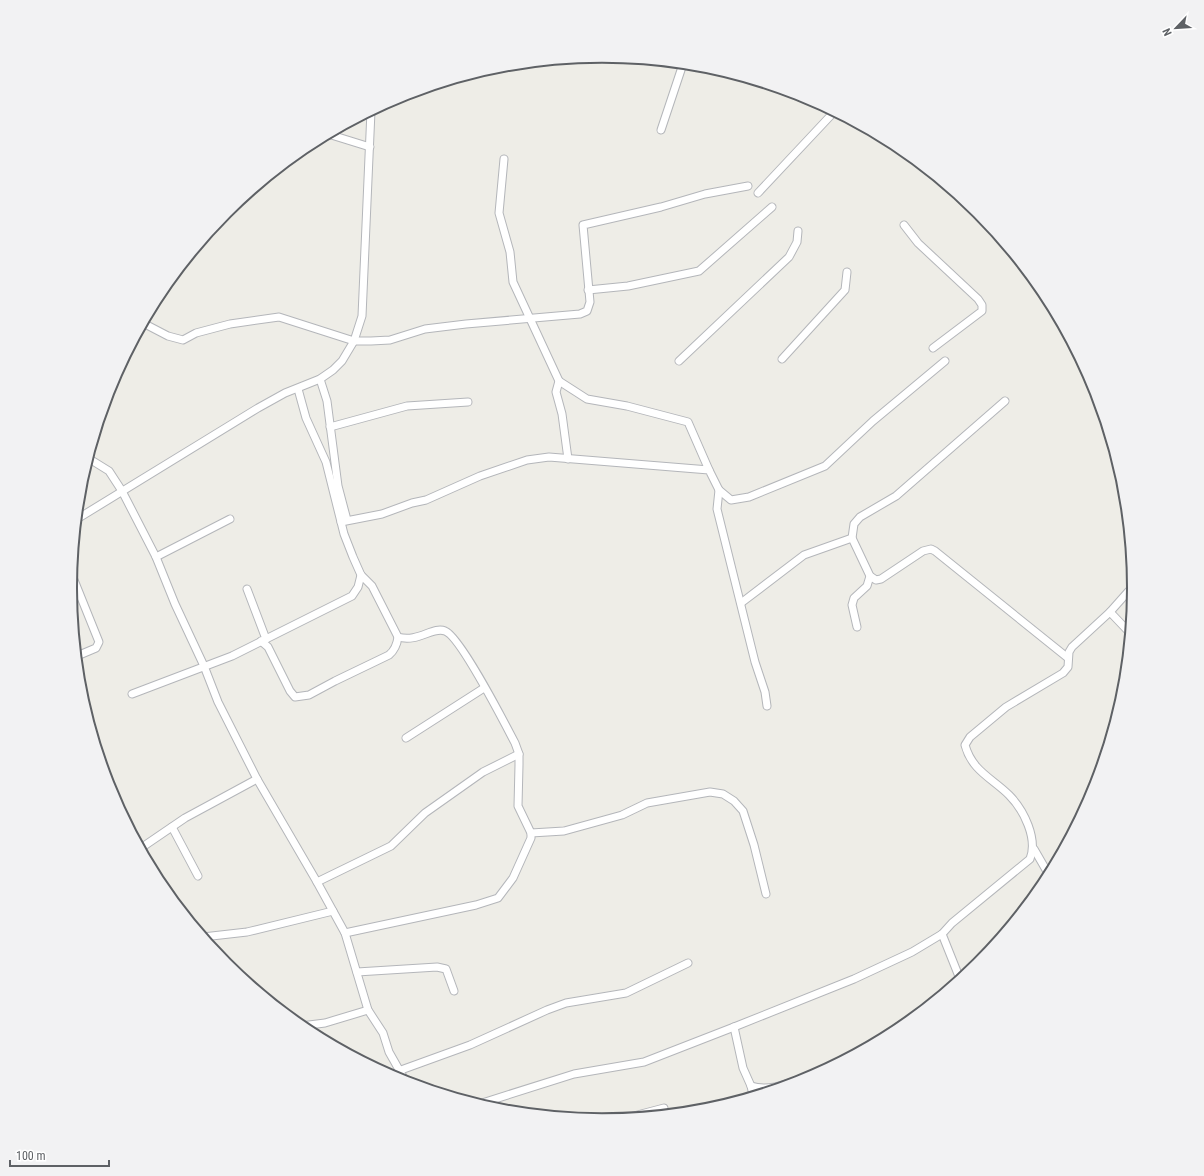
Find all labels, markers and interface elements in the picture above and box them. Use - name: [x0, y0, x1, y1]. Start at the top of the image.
- north arrow: [1156, 8, 1196, 48]
- text: N: [1160, 26, 1175, 38]
- scale bar: [10, 1142, 109, 1168]
- text: 100 m: [16, 1149, 46, 1163]

